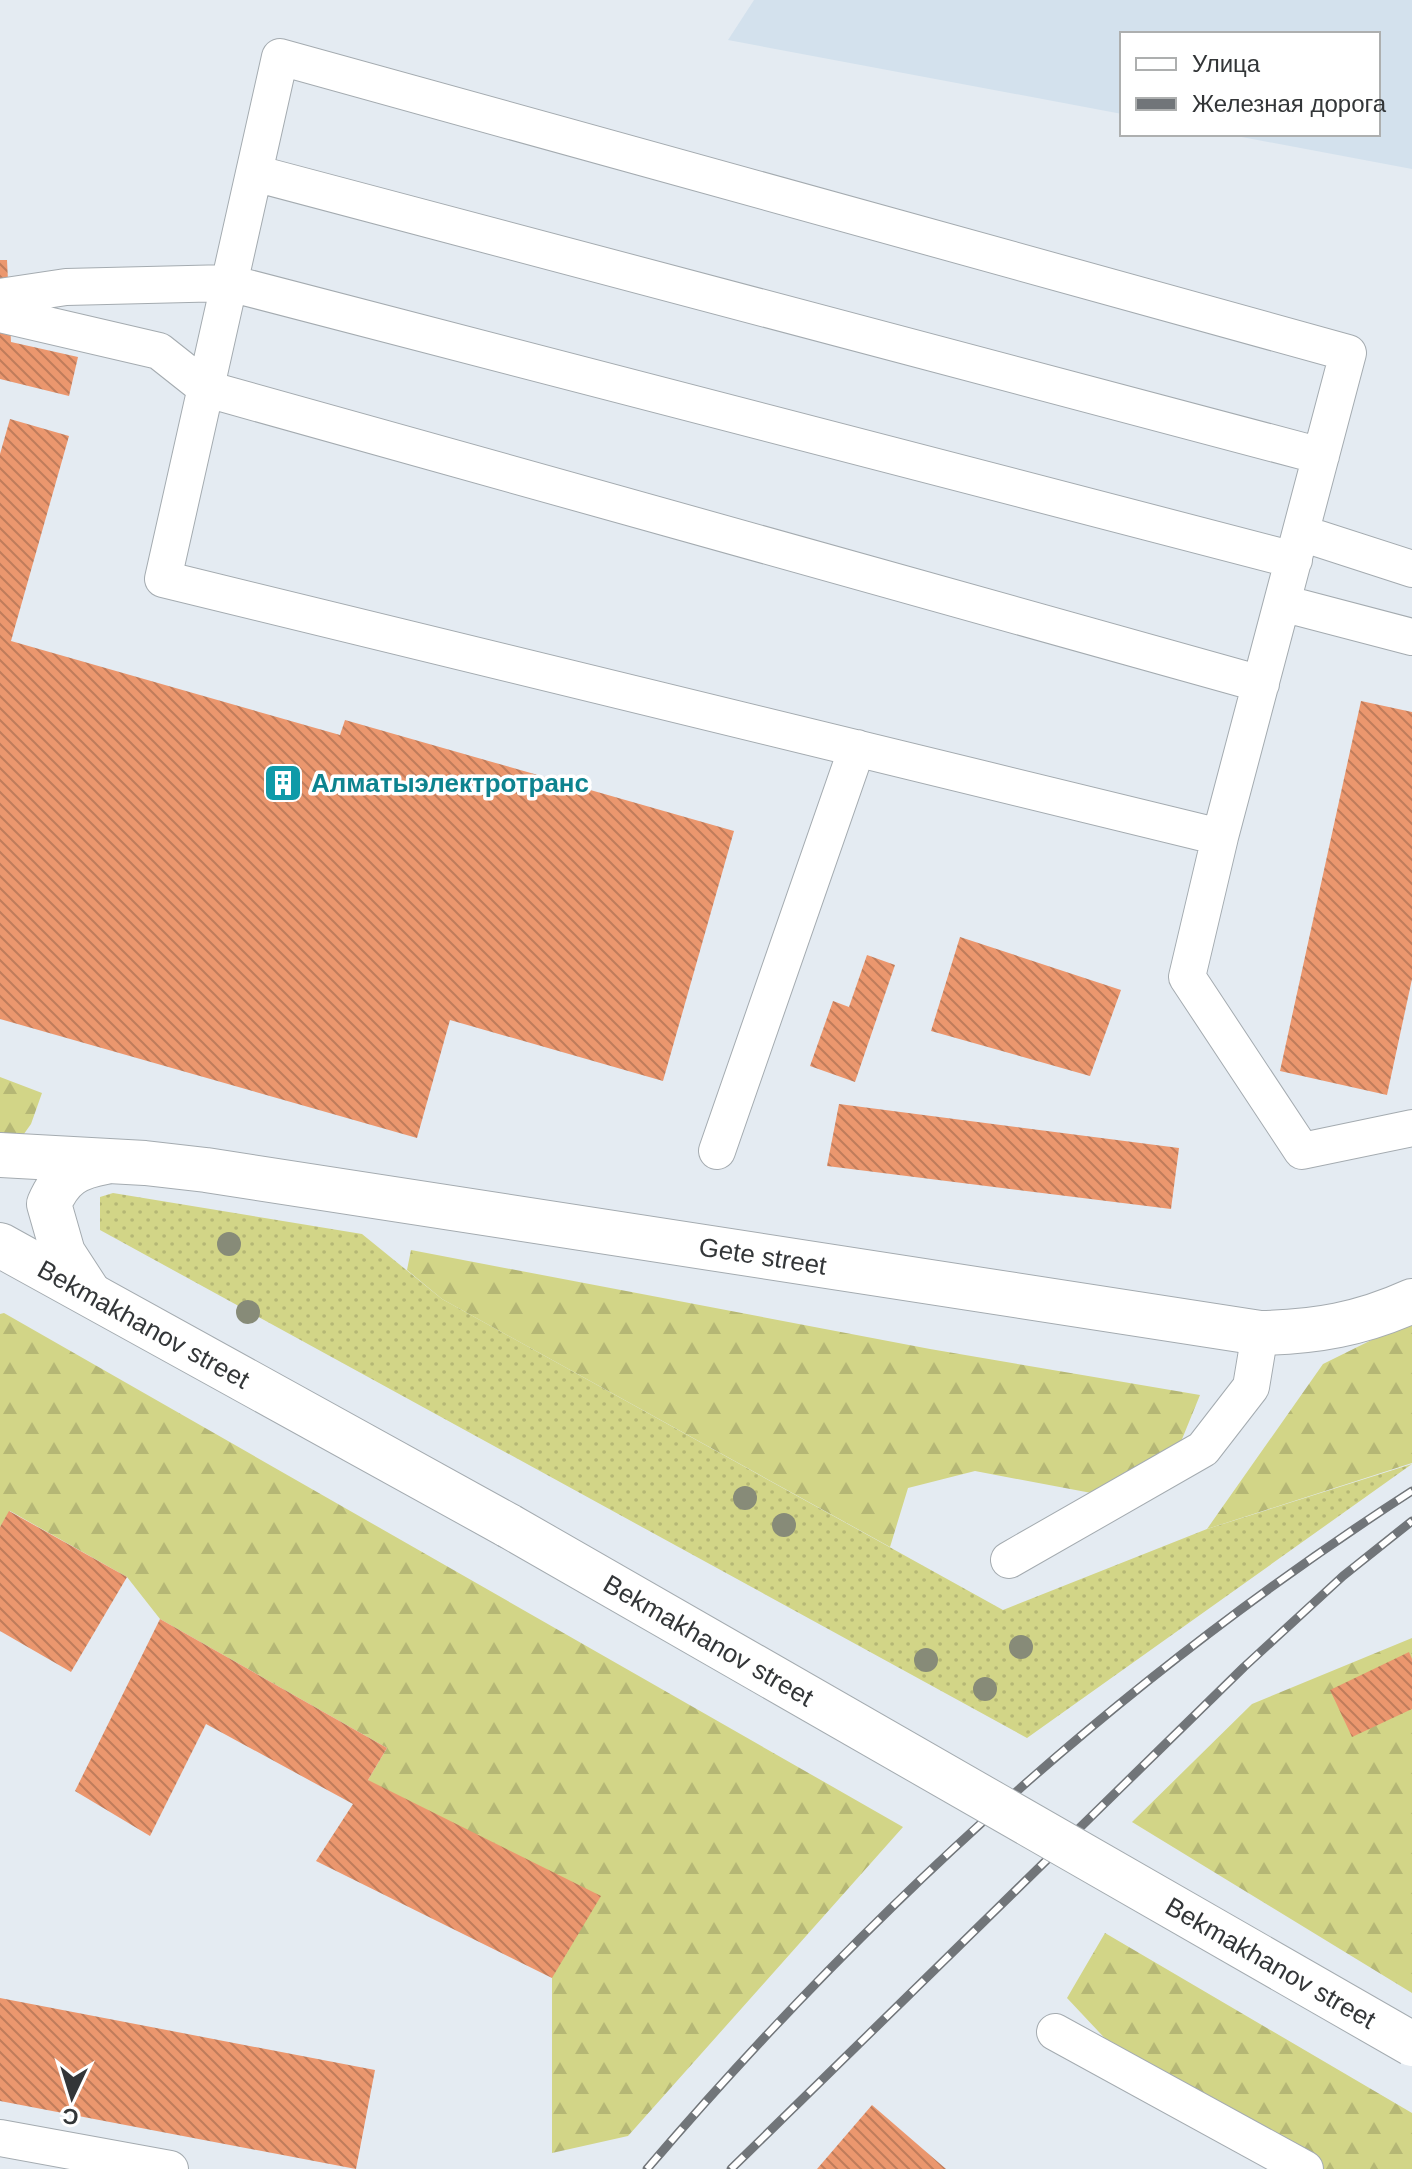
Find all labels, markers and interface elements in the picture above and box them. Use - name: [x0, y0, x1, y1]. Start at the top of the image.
- legend: [1120, 32, 1380, 136]
- text: Улица: [1192, 50, 1261, 77]
- text: Железная дорога: [1192, 90, 1387, 117]
- building icon: Алматыэлектротранс: [262, 762, 304, 804]
- place label: Алматыэлектротранс: [311, 768, 589, 798]
- street label: Gete street: [697, 1231, 829, 1281]
- street label: Bekmakhanov street: [33, 1254, 255, 1395]
- street label: Bekmakhanov street: [598, 1568, 819, 1713]
- street label: Bekmakhanov street: [1160, 1891, 1382, 2035]
- north arrow: [32, 2057, 112, 2137]
- text: С: [62, 2103, 79, 2129]

